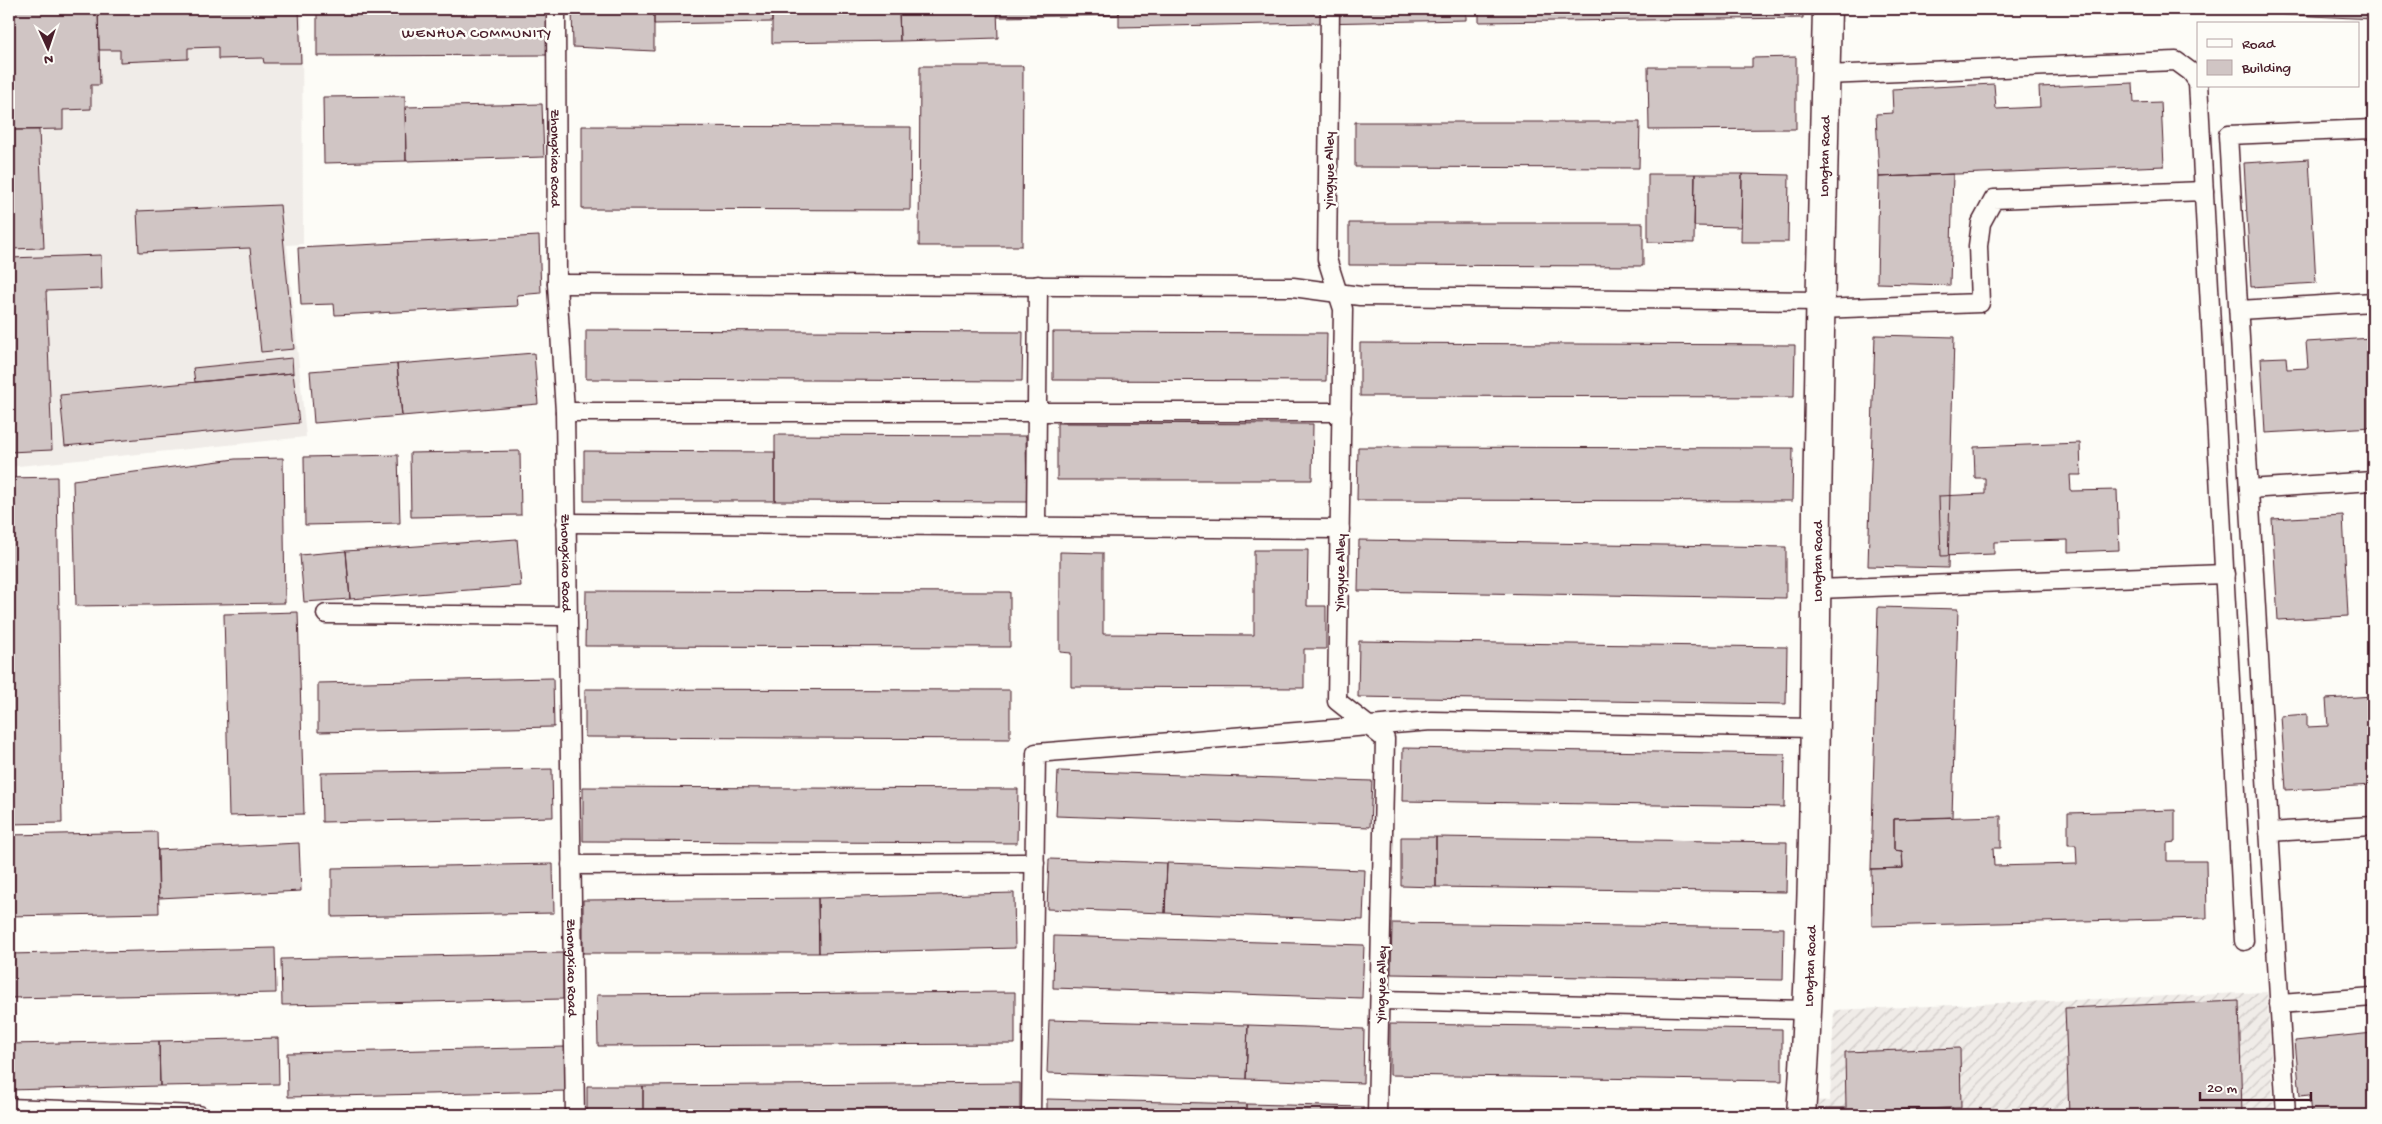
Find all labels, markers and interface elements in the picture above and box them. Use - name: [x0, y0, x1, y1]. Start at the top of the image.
- north arrow: [22, 22, 72, 72]
- legend: [2197, 22, 2360, 88]
- district label: WENHUA COMMUNITY: [402, 25, 552, 43]
- text: Road: [2242, 36, 2276, 54]
- text: N: [44, 50, 54, 67]
- text: Building: [2241, 60, 2291, 78]
- street label: Zhongxiao Road: [545, 109, 563, 209]
- street label: Longtan Road: [1817, 114, 1835, 197]
- street label: Yingyue Alley: [1322, 132, 1339, 210]
- street label: Zhongxiao Road: [555, 514, 574, 614]
- street label: Longtan Road: [1810, 519, 1828, 602]
- street label: Yingyue Alley: [1332, 533, 1351, 613]
- street label: Zhongxiao Road: [561, 919, 580, 1019]
- street label: Longtan Road: [1801, 924, 1822, 1007]
- street label: Yingyue Alley: [1373, 945, 1392, 1025]
- scale bar: [2200, 1069, 2311, 1101]
- text: 20 m: [2207, 1080, 2237, 1098]

